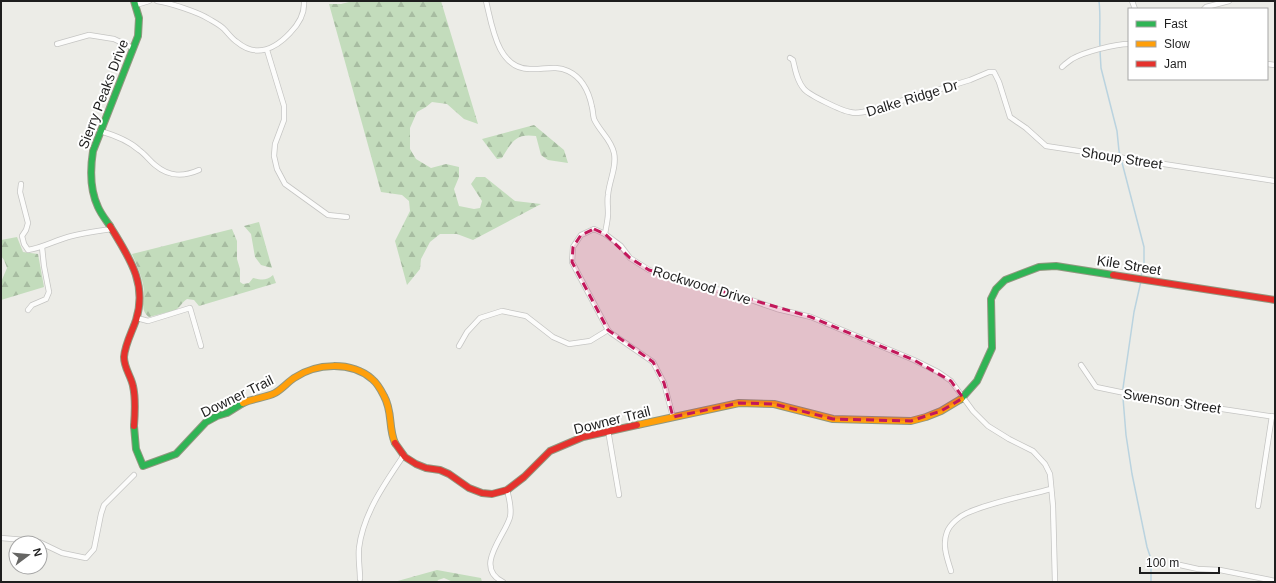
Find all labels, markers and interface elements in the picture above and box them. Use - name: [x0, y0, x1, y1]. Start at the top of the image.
- legend: [1128, 8, 1268, 80]
- text: Fast: [1164, 17, 1188, 31]
- street label: Sierry Peaks Drive: [75, 37, 131, 151]
- text: Slow: [1164, 37, 1190, 51]
- text: Jam: [1164, 57, 1187, 71]
- street label: Dalke Ridge Dr: [864, 76, 960, 120]
- street label: Shoup Street: [1080, 144, 1164, 172]
- street label: Kile Street: [1096, 252, 1162, 278]
- street label: Rockwood Drive: [651, 262, 753, 308]
- street label: Downer Trail: [198, 372, 276, 420]
- street label: Swenson Street: [1122, 385, 1222, 417]
- street label: Downer Trail: [572, 403, 652, 437]
- north arrow: [8, 535, 48, 575]
- text: N: [31, 547, 44, 558]
- scale bar: [1140, 549, 1219, 575]
- text: 100 m: [1146, 556, 1179, 570]

